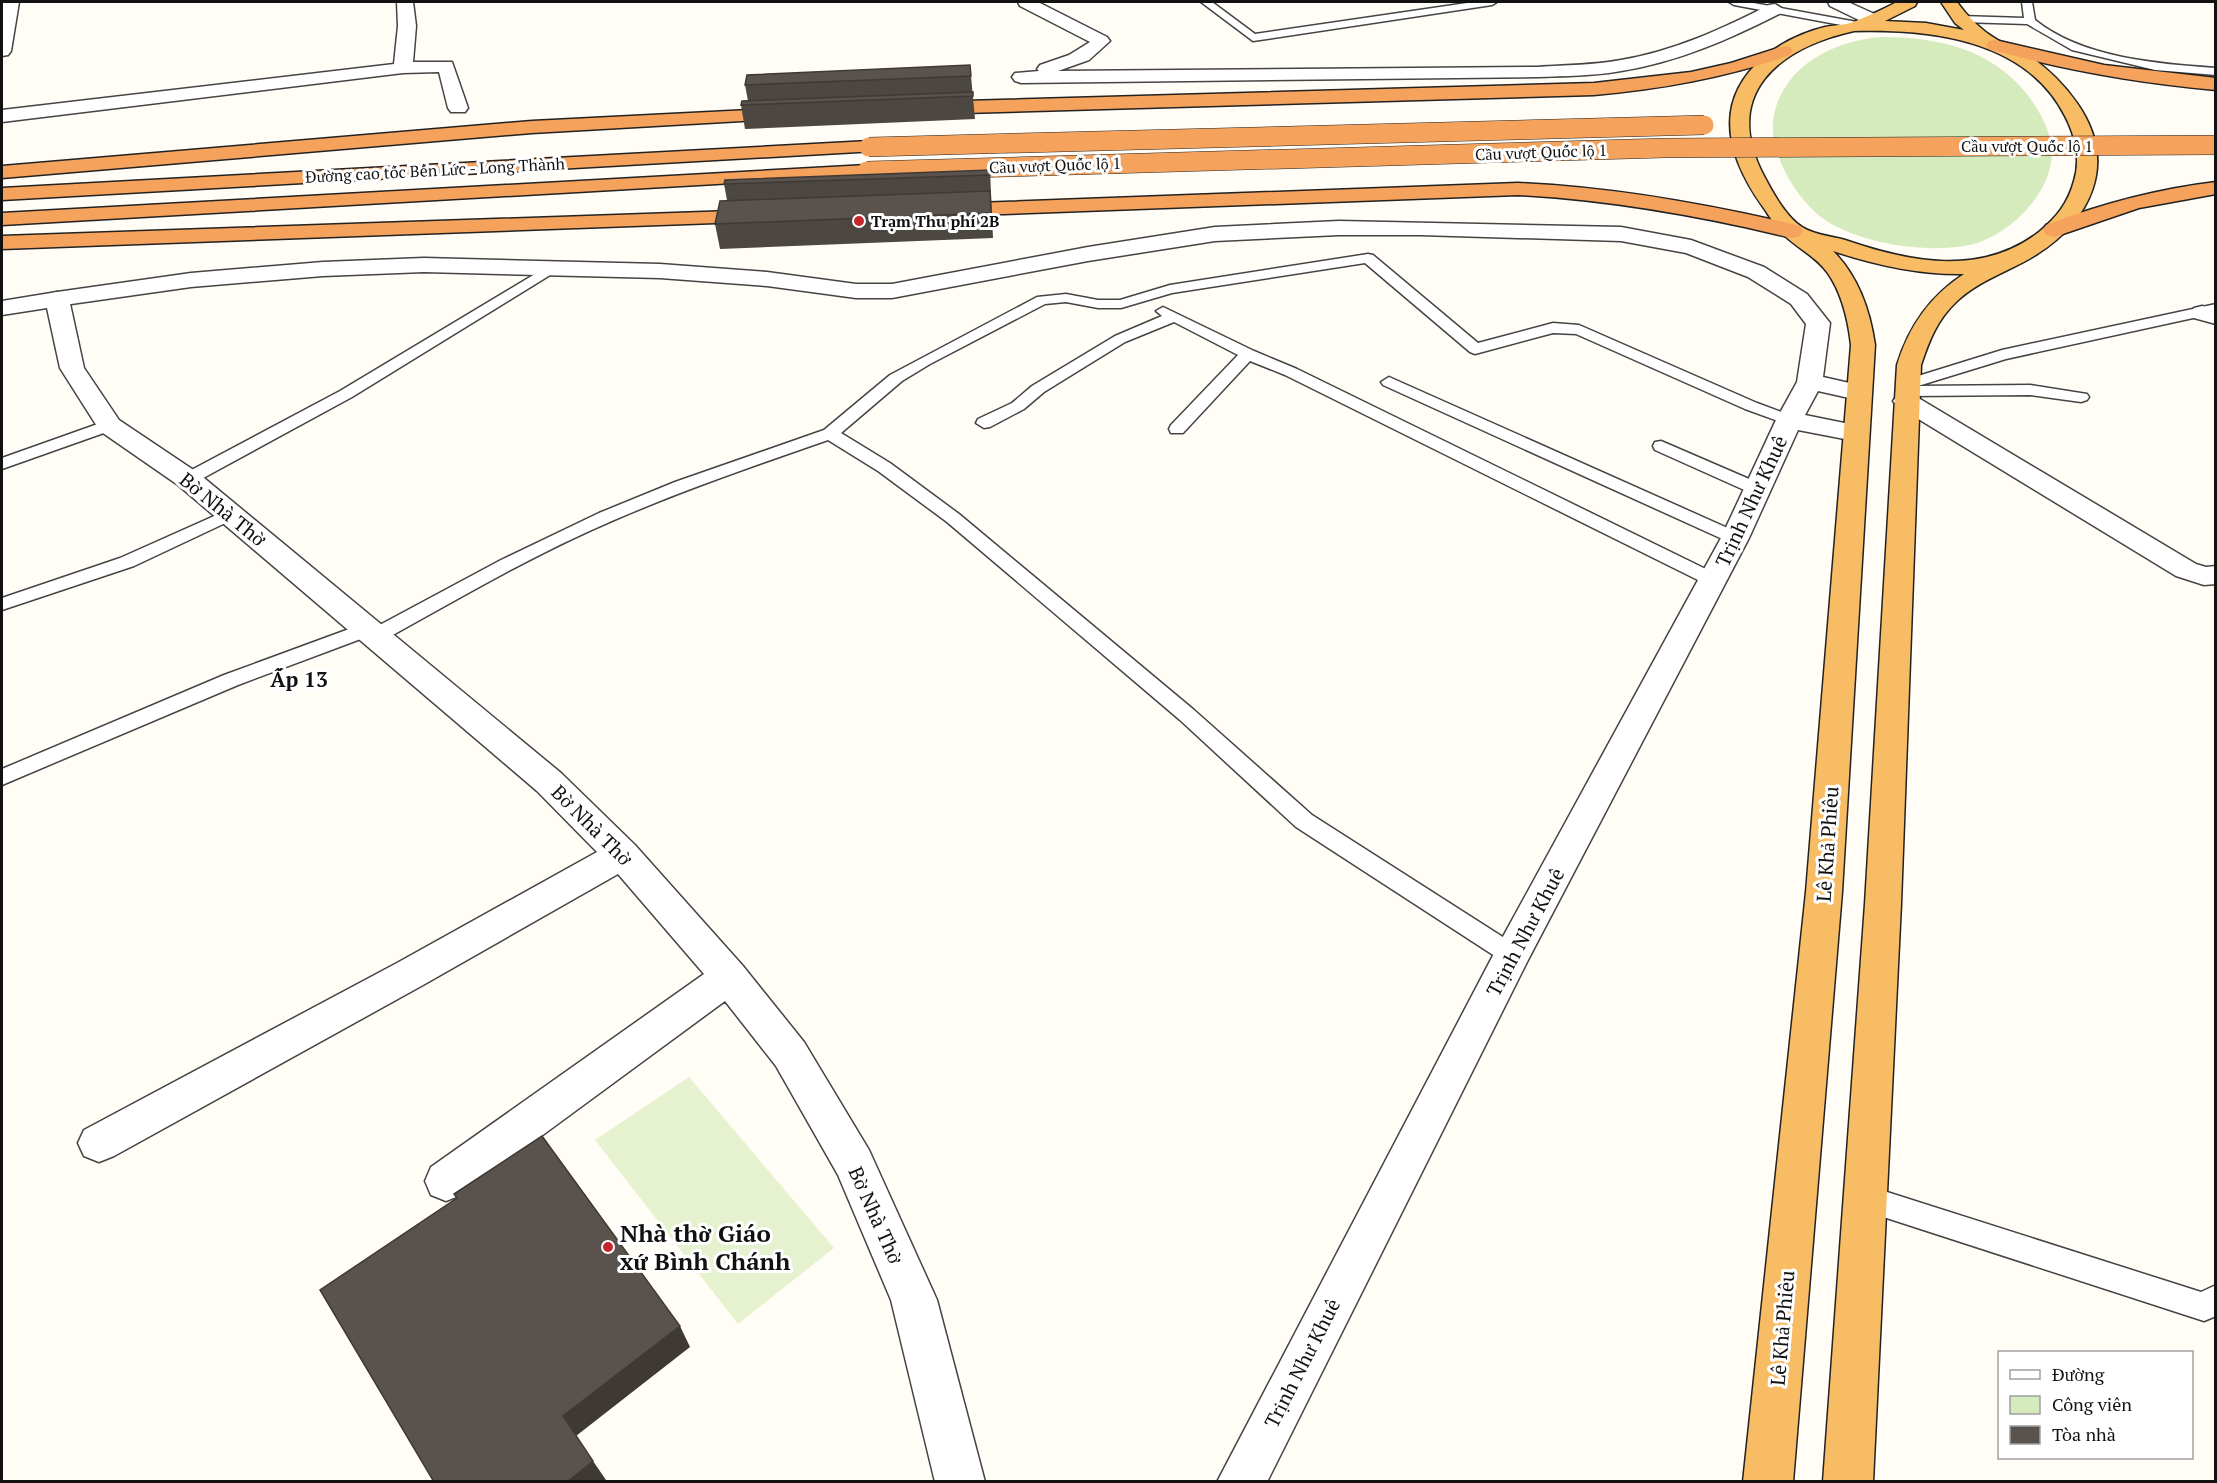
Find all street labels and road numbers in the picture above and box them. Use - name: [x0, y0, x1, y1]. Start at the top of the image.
- street label: Cầu vượt Quốc lộ 1: [1961, 135, 2093, 157]
- street label: Cầu vượt Quốc lộ 1: [1475, 139, 1607, 165]
- street label: Đường cao tốc Bến Lức - Long Thành: [305, 152, 566, 188]
- street label: Cầu vượt Quốc lộ 1: [989, 152, 1121, 178]
- street label: Trịnh Như Khuê: [1709, 431, 1793, 571]
- street label: Bờ Nhà Thờ: [174, 466, 272, 552]
- street label: Bờ Nhà Thờ: [546, 779, 639, 872]
- street label: Lê Khả Phiêu: [1810, 785, 1844, 903]
- street label: Trịnh Như Khuê: [1480, 863, 1570, 1001]
- street label: Bờ Nhà Thờ: [843, 1162, 910, 1268]
- street label: Lê Khả Phiêu: [1764, 1269, 1800, 1387]
- street label: Trịnh Như Khuê: [1258, 1294, 1346, 1432]

